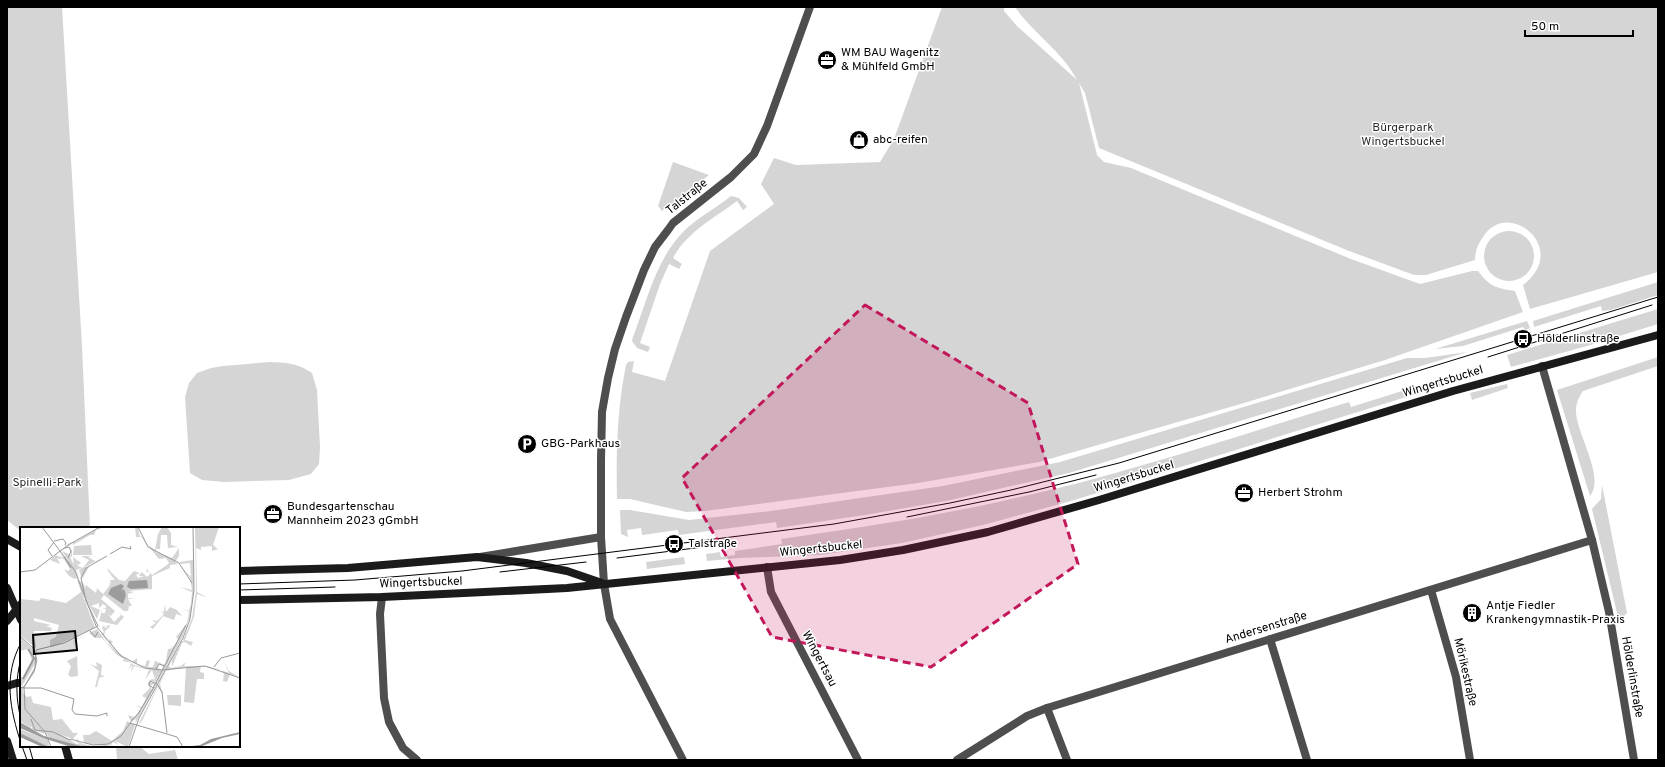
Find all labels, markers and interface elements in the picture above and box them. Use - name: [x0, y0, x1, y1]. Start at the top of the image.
- scale bar: [1525, 12, 1633, 38]
- text: 50 m: [1531, 19, 1559, 35]
- place label: WM BAU Wagenitz & Mühlfeld GmbH: [841, 45, 939, 75]
- office icon: WM BAU Wagenitz & Mühlfeld GmbH: [816, 49, 838, 71]
- park label: Bürgerpark Wingertsbuckel: [1361, 120, 1445, 150]
- shop icon: abc-reifen: [848, 129, 870, 151]
- place label: abc-reifen: [873, 132, 928, 148]
- street label: Talstraße: [663, 175, 711, 219]
- bus stop icon: Hölderlinstraße: [1512, 328, 1534, 350]
- place label: Hölderlinstraße: [1537, 331, 1620, 347]
- street label: Wingertsbuckel: [1401, 362, 1485, 402]
- parking icon: GBG-Parkhaus: [516, 433, 538, 455]
- place label: GBG-Parkhaus: [541, 436, 620, 452]
- street label: Wingertsbuckel: [1092, 457, 1176, 497]
- park label: Spinelli-Park: [12, 475, 82, 491]
- office icon: Herbert Strohm: [1233, 482, 1255, 504]
- place label: Herbert Strohm: [1258, 485, 1343, 501]
- place label: Bundesgartenschau Mannheim 2023 gGmbH: [287, 499, 419, 529]
- office icon: Bundesgartenschau Mannheim 2023 gGmbH: [262, 503, 284, 525]
- inset map: [20, 527, 240, 747]
- bus stop icon: Talstraße: [663, 533, 685, 555]
- place label: Talstraße: [688, 536, 737, 552]
- street label: Wingertsbuckel: [779, 537, 863, 561]
- street label: Wingertsbuckel: [379, 574, 463, 592]
- place label: Antje Fiedler Krankengymnastik-Praxis: [1486, 598, 1625, 628]
- building icon: Antje Fiedler Krankengymnastik-Praxis: [1461, 602, 1483, 624]
- street label: Andersenstraße: [1223, 608, 1309, 648]
- street label: Wingertsau: [798, 628, 840, 690]
- street label: Hölderlinstraße: [1617, 635, 1647, 719]
- street label: Mörikestraße: [1449, 636, 1481, 708]

